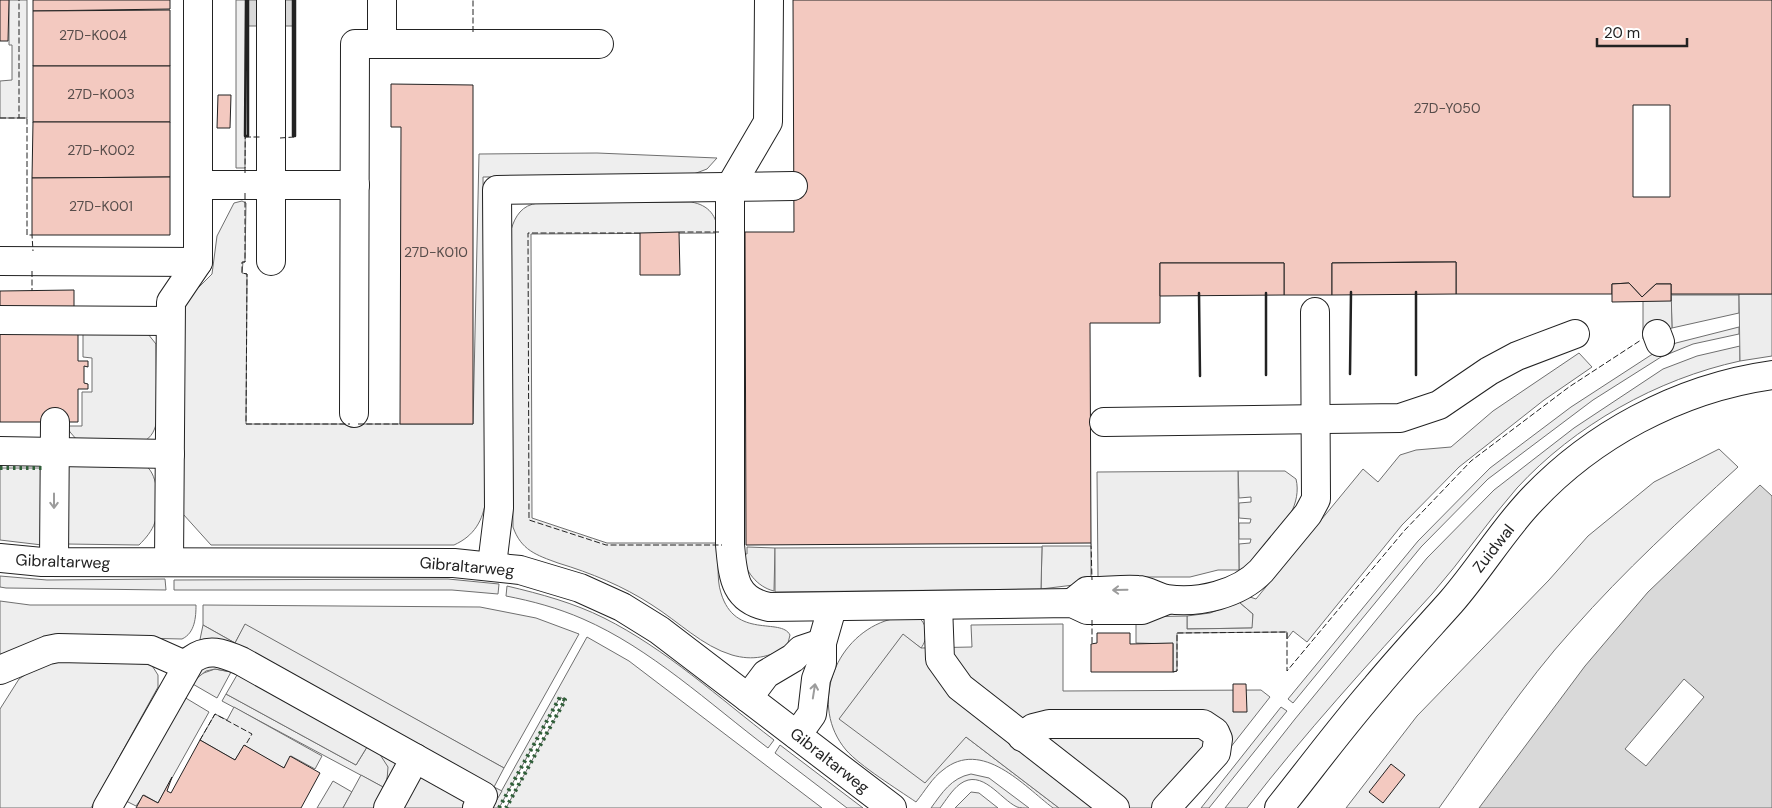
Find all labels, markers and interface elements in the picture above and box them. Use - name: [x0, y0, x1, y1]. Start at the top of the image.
- scale bar: [1597, 15, 1687, 47]
- text: 20 m: [1604, 23, 1640, 43]
- house number: 27D-K004: [59, 26, 128, 44]
- house number: 27D-K003: [67, 85, 135, 103]
- house number: 27D-Y050: [1414, 99, 1480, 117]
- house number: 27D-K002: [67, 141, 135, 159]
- house number: 27D-K001: [69, 197, 133, 215]
- house number: 27D-K010: [404, 243, 468, 261]
- one-way arrow: [49, 492, 59, 508]
- street label: Zuidwal: [1468, 520, 1519, 577]
- street label: Gibraltarweg: [15, 549, 111, 574]
- street label: Gibraltarweg: [419, 552, 515, 581]
- one-way arrow: [1112, 585, 1128, 595]
- one-way arrow: [809, 684, 819, 700]
- street label: Gibraltarweg: [786, 723, 874, 798]

